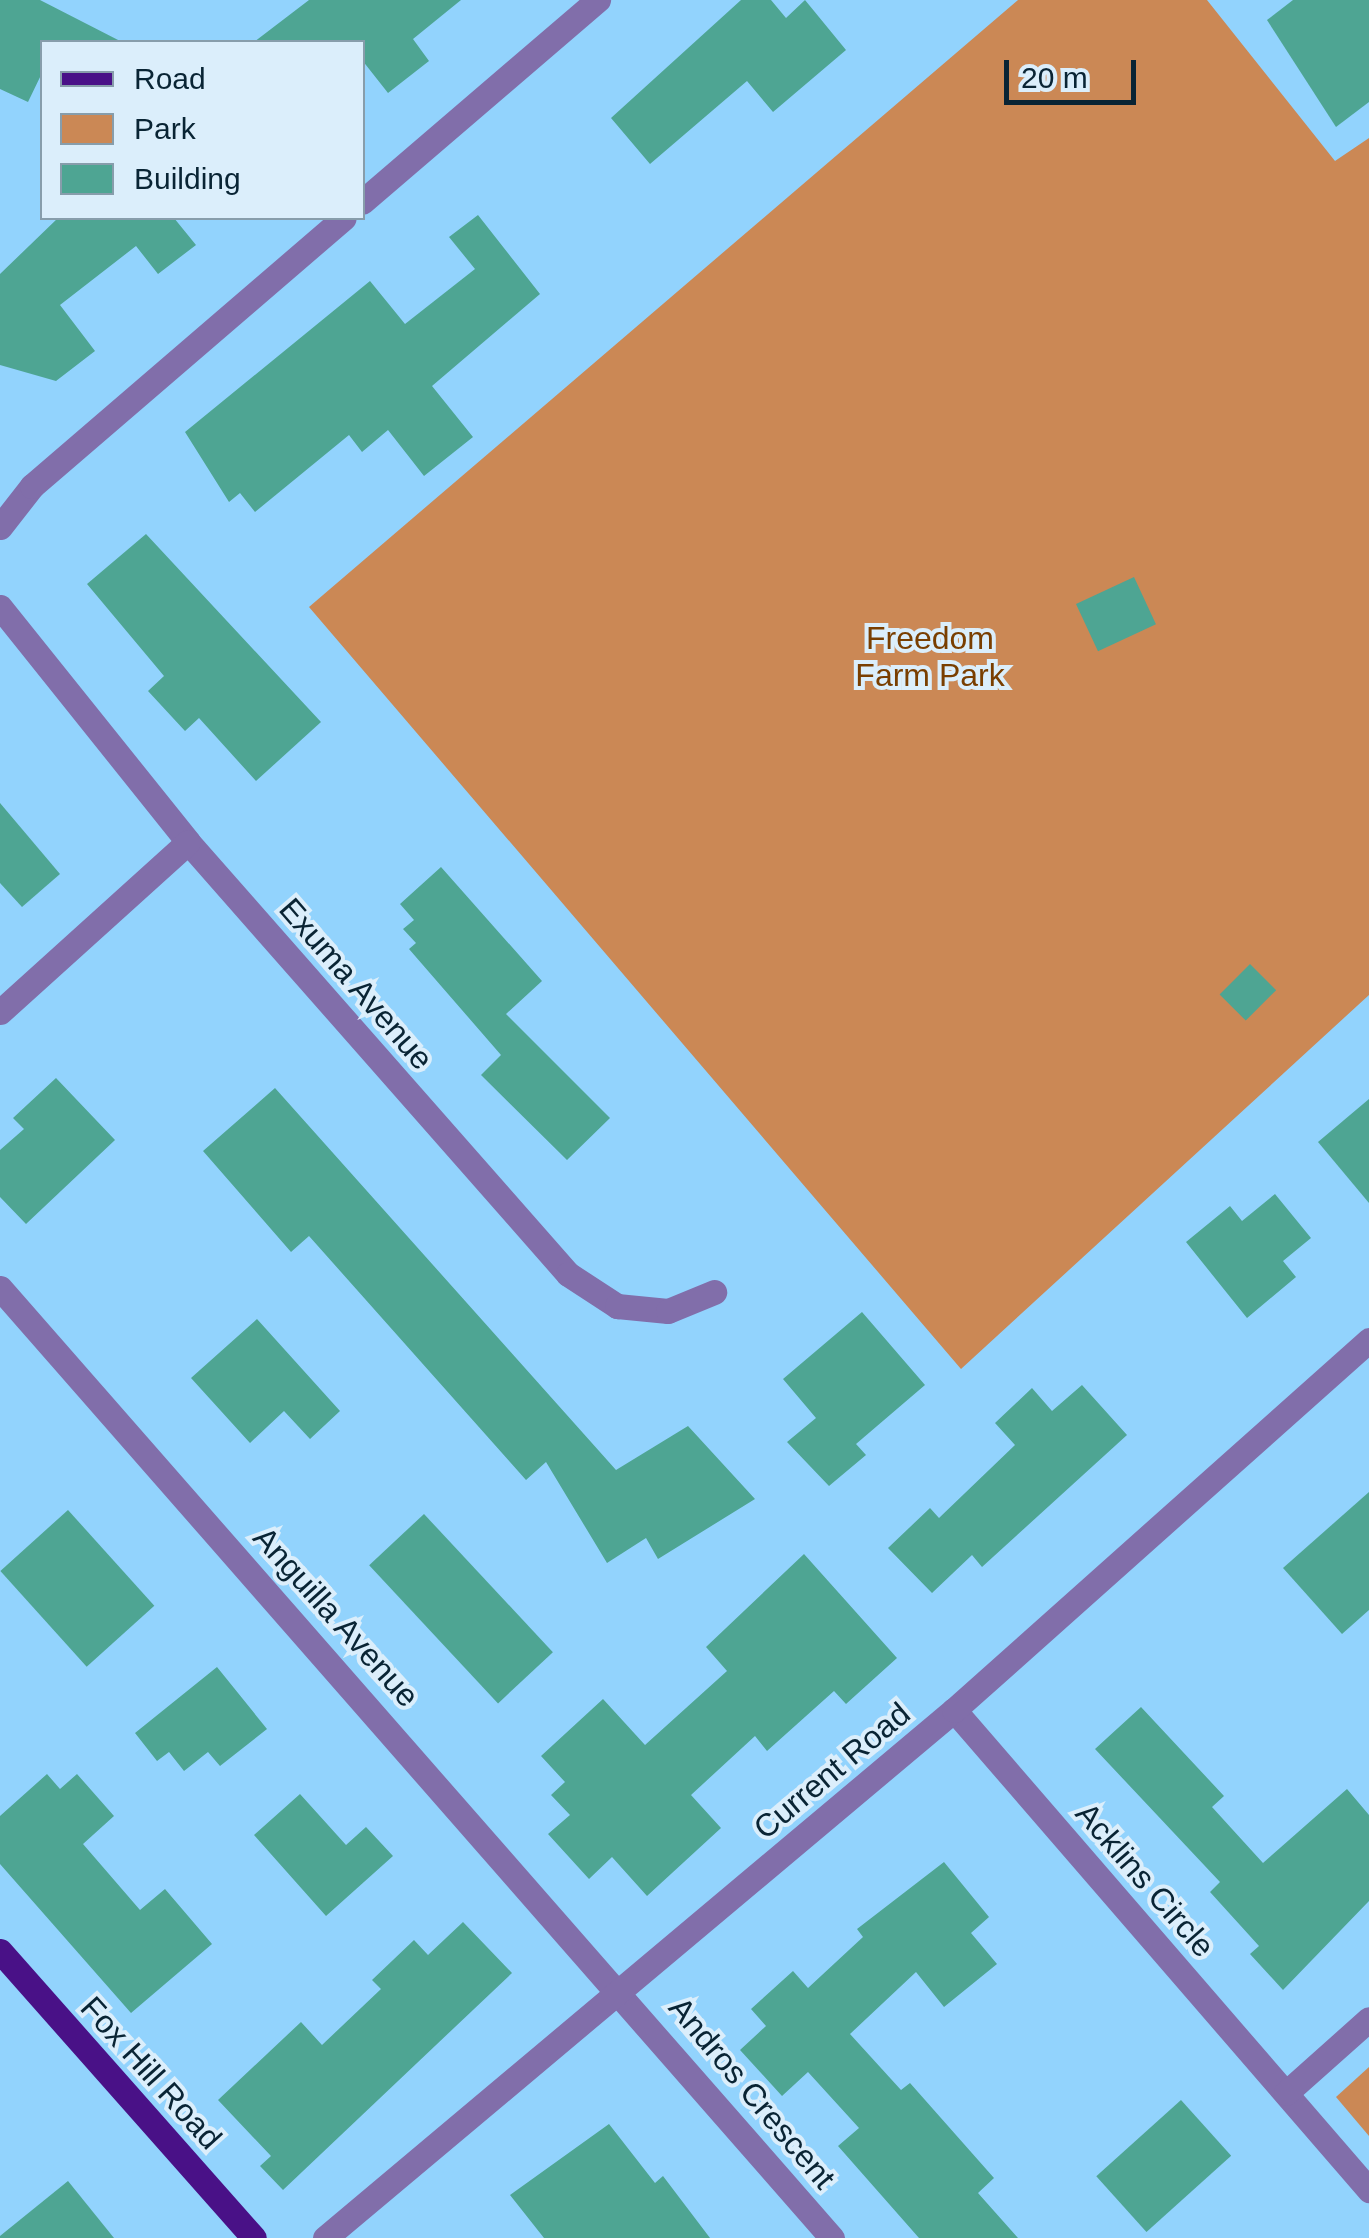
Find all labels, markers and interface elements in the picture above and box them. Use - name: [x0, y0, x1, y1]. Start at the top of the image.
- legend: [40, 40, 365, 220]
- scale bar: [1009, 40, 1142, 102]
- text: 20 m: [1021, 61, 1088, 94]
- text: Road: [134, 62, 206, 95]
- text: Park: [134, 112, 196, 145]
- text: Building: [134, 162, 241, 195]
- park label: Freedom Farm Park: [855, 620, 1005, 695]
- street label: Exuma Avenue: [271, 890, 441, 1078]
- street label: Anguilla Avenue: [245, 1518, 427, 1716]
- street label: Current Road: [746, 1695, 918, 1847]
- street label: Acklins Circle: [1068, 1795, 1222, 1965]
- street label: Fox Hill Road: [72, 1989, 230, 2157]
- street label: Andros Crescent: [661, 1989, 843, 2197]

